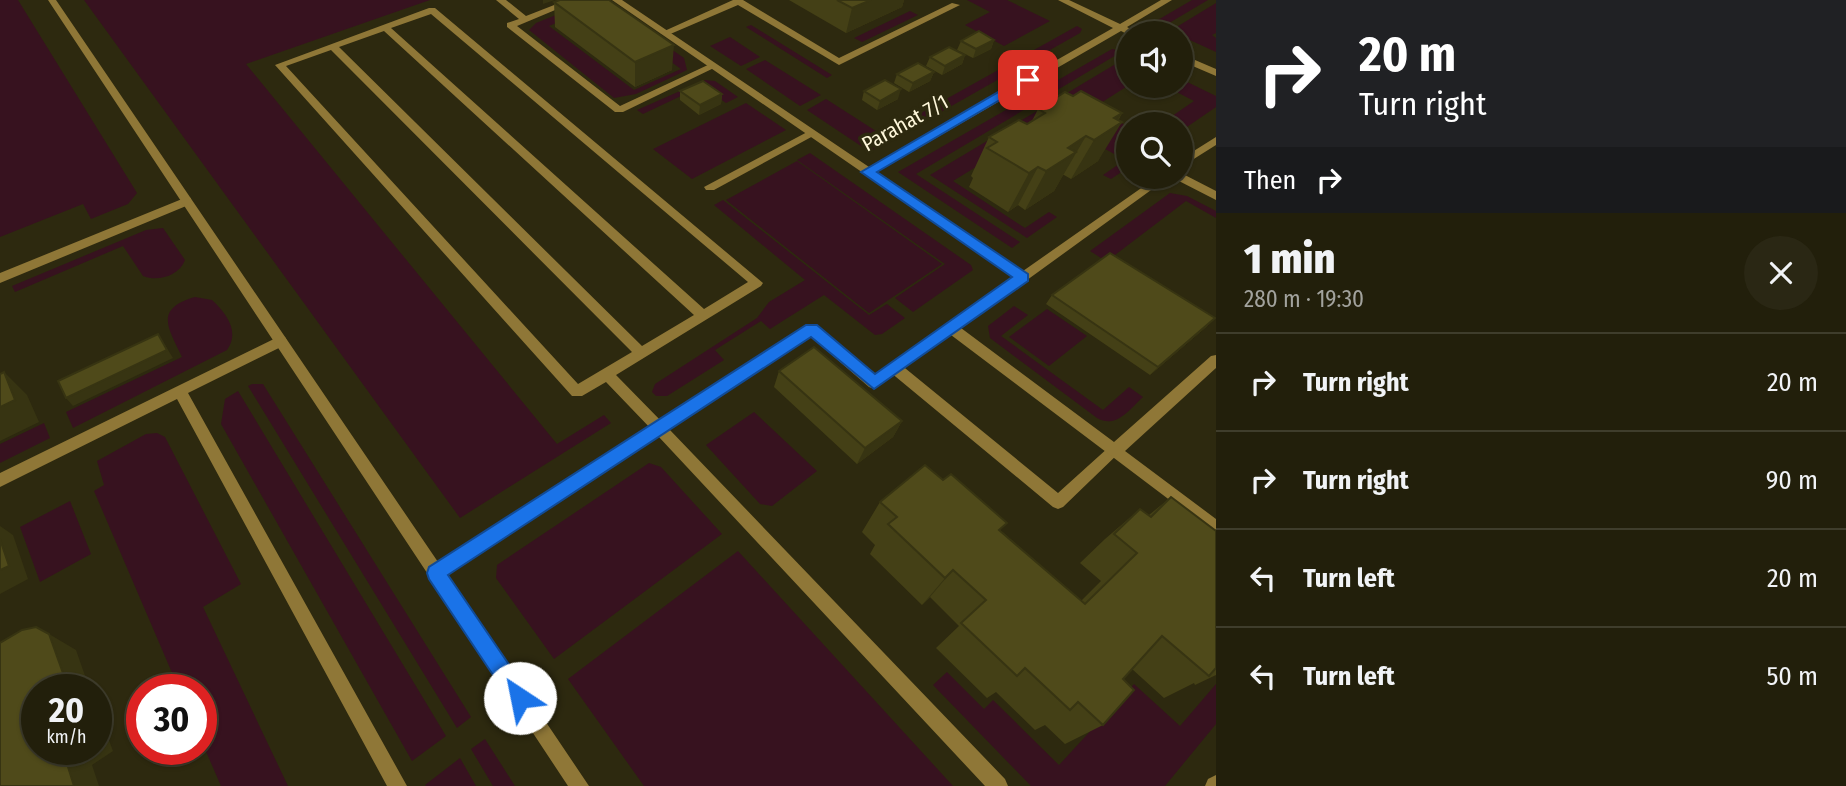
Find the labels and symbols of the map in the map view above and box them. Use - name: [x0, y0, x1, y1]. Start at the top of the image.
- pin: [998, 50, 1058, 110]
- street label: Parahat 7/1: [857, 89, 953, 157]
- position arrow: [483, 661, 557, 735]
- speed limit sign: 30: [126, 674, 217, 765]

